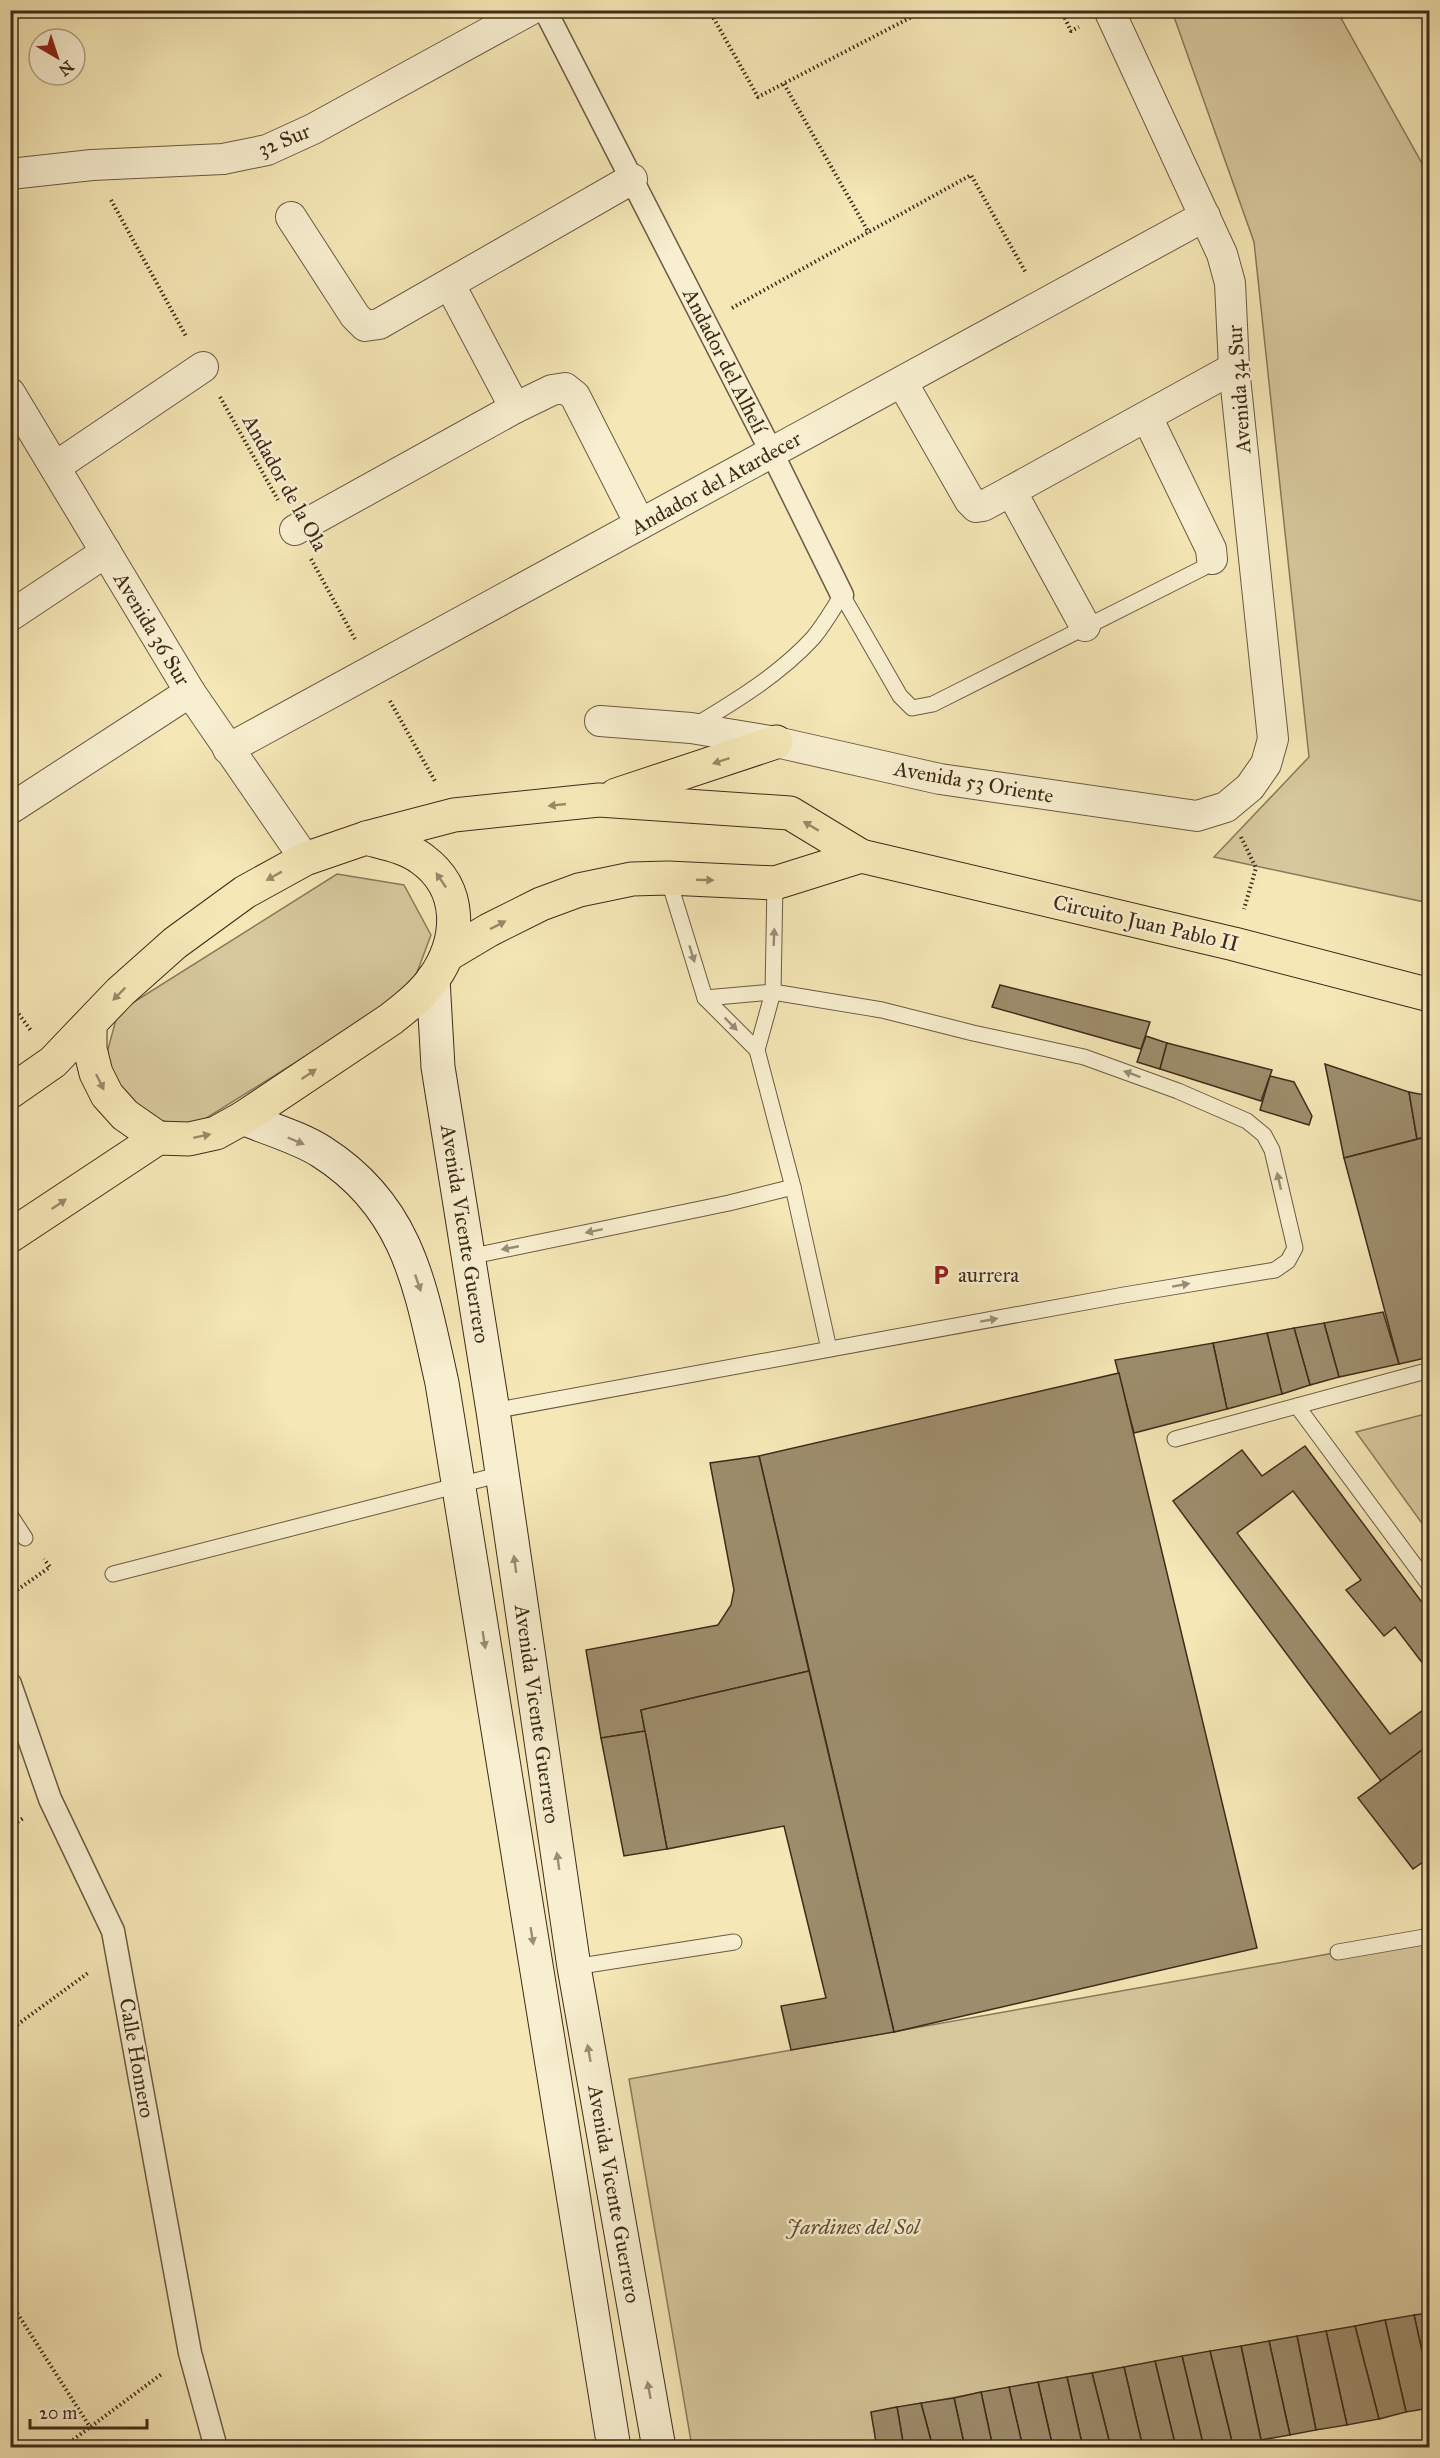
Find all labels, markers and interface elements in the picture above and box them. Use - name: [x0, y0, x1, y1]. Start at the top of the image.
- north arrow: [27, 27, 87, 87]
- text: N: [55, 57, 77, 80]
- street label: 32 Sur: [254, 118, 314, 162]
- street label: Andador del Alhelí: [677, 283, 773, 439]
- street label: Avenida 34 Sur: [1222, 324, 1257, 455]
- street label: Andador de la Ola: [236, 409, 333, 556]
- street label: Andador del Atardecer: [625, 425, 806, 541]
- street label: Avenida 36 Sur: [107, 567, 196, 691]
- street label: Avenida 53 Oriente: [891, 755, 1056, 809]
- one-way arrow: [712, 756, 730, 766]
- one-way arrow: [547, 800, 566, 810]
- one-way arrow: [803, 820, 819, 831]
- one-way arrow: [265, 871, 282, 881]
- one-way arrow: [436, 871, 447, 888]
- one-way arrow: [696, 875, 715, 884]
- street label: Circuito Juan Pablo II: [1051, 889, 1241, 957]
- one-way arrow: [489, 921, 506, 930]
- one-way arrow: [769, 928, 779, 947]
- one-way arrow: [688, 945, 697, 963]
- one-way arrow: [112, 986, 126, 1000]
- one-way arrow: [723, 1017, 737, 1031]
- one-way arrow: [301, 1068, 317, 1079]
- one-way arrow: [1123, 1069, 1141, 1078]
- one-way arrow: [96, 1074, 105, 1091]
- street label: Avenida Vicente Guerrero: [435, 1122, 495, 1345]
- one-way arrow: [193, 1130, 212, 1140]
- one-way arrow: [288, 1136, 306, 1146]
- one-way arrow: [1274, 1171, 1283, 1190]
- one-way arrow: [51, 1198, 67, 1210]
- one-way arrow: [584, 1227, 603, 1236]
- one-way arrow: [501, 1244, 519, 1254]
- place label: aurrera: [958, 1262, 1019, 1288]
- parking icon: aurrera: [929, 1263, 953, 1287]
- one-way arrow: [414, 1275, 423, 1293]
- one-way arrow: [1172, 1280, 1191, 1289]
- one-way arrow: [980, 1315, 999, 1324]
- one-way arrow: [510, 1554, 519, 1573]
- street label: Avenida Vicente Guerrero: [509, 1602, 565, 1825]
- one-way arrow: [480, 1631, 489, 1650]
- one-way arrow: [554, 1851, 563, 1870]
- one-way arrow: [527, 1927, 536, 1946]
- street label: Calle Homero: [114, 1996, 160, 2120]
- one-way arrow: [584, 2044, 593, 2063]
- street label: Avenida Vicente Guerrero: [582, 2082, 646, 2305]
- park label: Jardines del Sol: [786, 2214, 922, 2240]
- one-way arrow: [644, 2380, 653, 2399]
- scale bar: [30, 2392, 147, 2430]
- text: 20 m: [39, 2402, 77, 2424]

